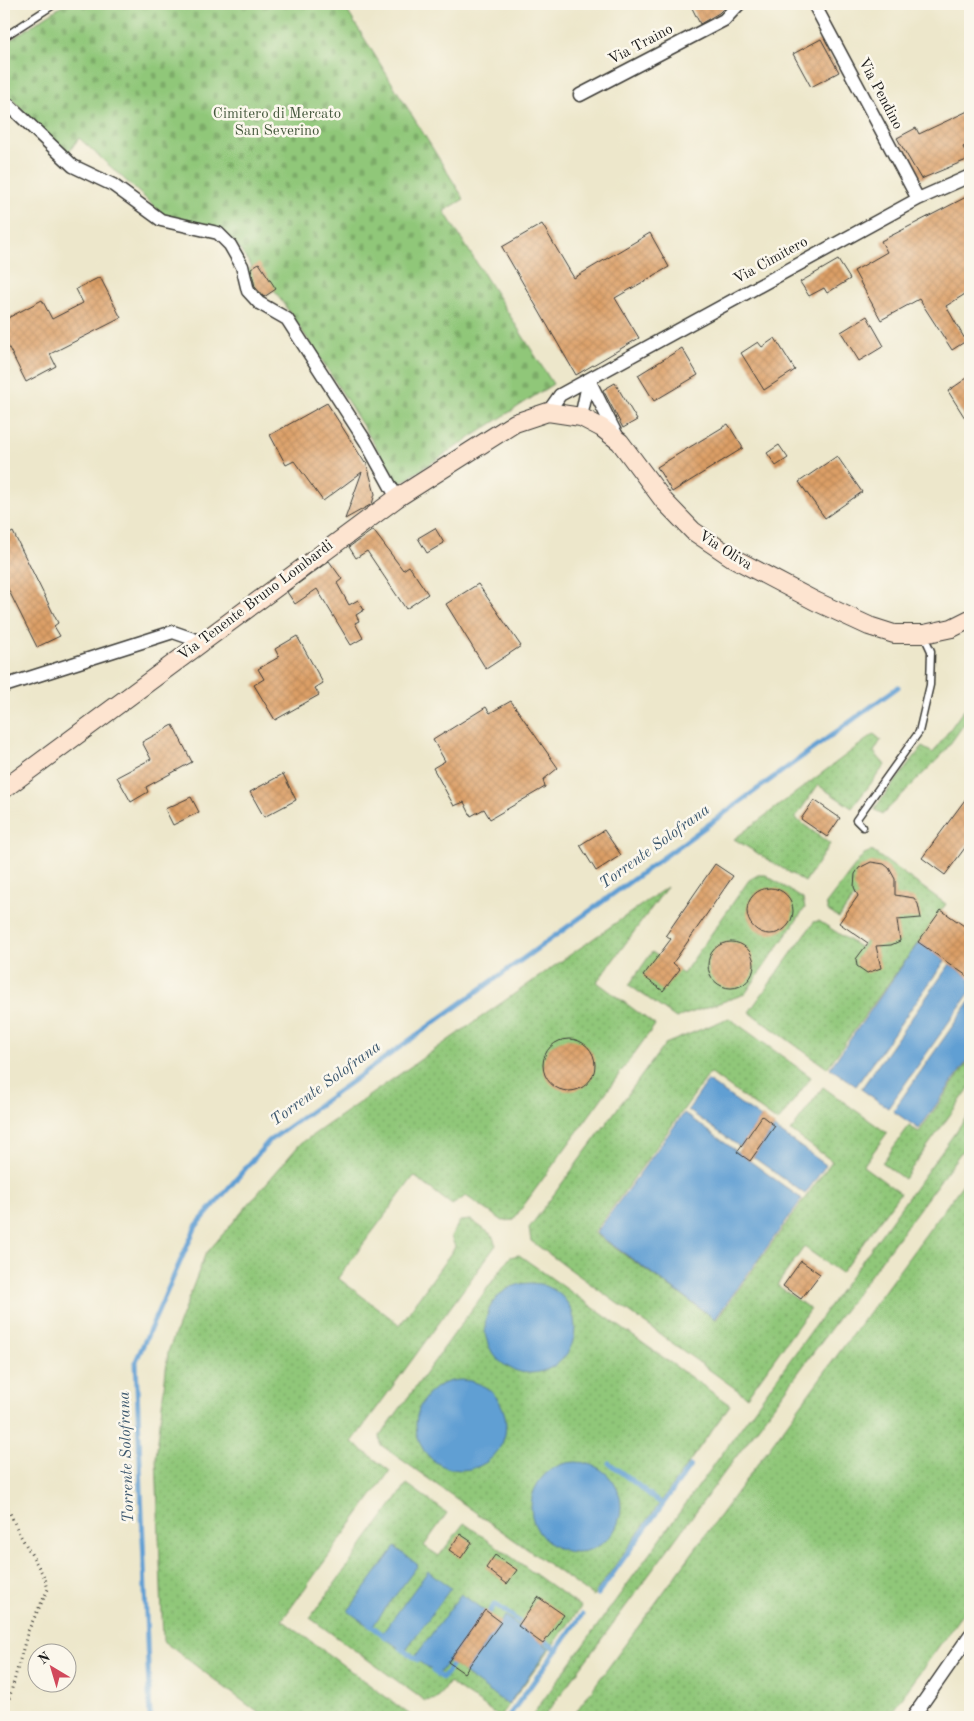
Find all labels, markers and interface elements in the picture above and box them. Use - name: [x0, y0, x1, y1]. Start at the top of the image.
- street label: Via Traino: [606, 22, 676, 68]
- street label: Via Pendino: [855, 56, 905, 132]
- park label: Cimitero di Mercato San Severino: [213, 107, 341, 139]
- street label: Via Cimitero: [731, 234, 811, 288]
- street label: Via Oliva: [696, 529, 755, 574]
- street label: Via Tenente Bruno Lombardi: [176, 538, 336, 664]
- water label: Torrente Solofrana: [597, 802, 713, 892]
- water label: Torrente Solofrana: [268, 1039, 384, 1129]
- water label: Torrente Solofrana: [117, 1390, 137, 1523]
- north arrow: [28, 1644, 78, 1694]
- text: N: [36, 1650, 53, 1667]

